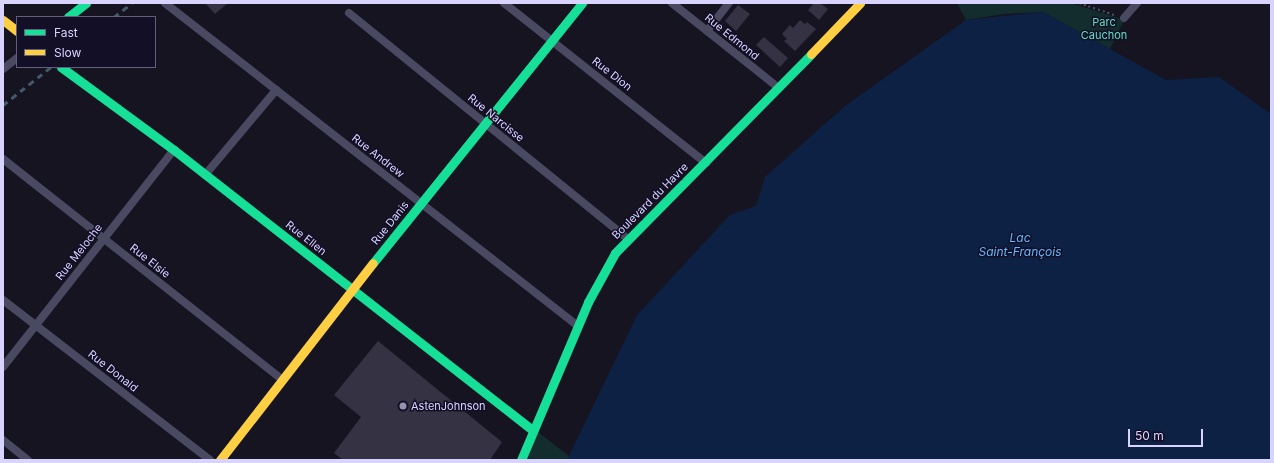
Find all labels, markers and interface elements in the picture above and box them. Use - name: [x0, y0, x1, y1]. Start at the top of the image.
- street label: Rue Edmond: [702, 11, 762, 63]
- legend: [16, 16, 156, 68]
- park label: Parc Cauchon: [1081, 16, 1127, 42]
- text: Fast: [54, 25, 78, 40]
- text: Slow: [54, 45, 81, 60]
- street label: Rue Dion: [590, 54, 634, 94]
- street label: Rue Narcisse: [465, 91, 527, 145]
- street label: Rue Andrew: [349, 131, 407, 181]
- street label: Boulevard du Havre: [609, 160, 691, 242]
- street label: Rue Danis: [368, 199, 412, 247]
- street label: Rue Ellen: [283, 218, 329, 258]
- street label: Rue Meloche: [53, 221, 105, 283]
- water label: Lac Saint-François: [978, 231, 1062, 259]
- street label: Rue Elsie: [127, 241, 173, 281]
- street label: Rue Donald: [85, 347, 141, 395]
- place label: AstenJohnson: [411, 399, 486, 413]
- marker: AstenJohnson: [398, 401, 408, 411]
- scale bar: [1130, 421, 1205, 447]
- text: 50 m: [1135, 428, 1164, 443]

